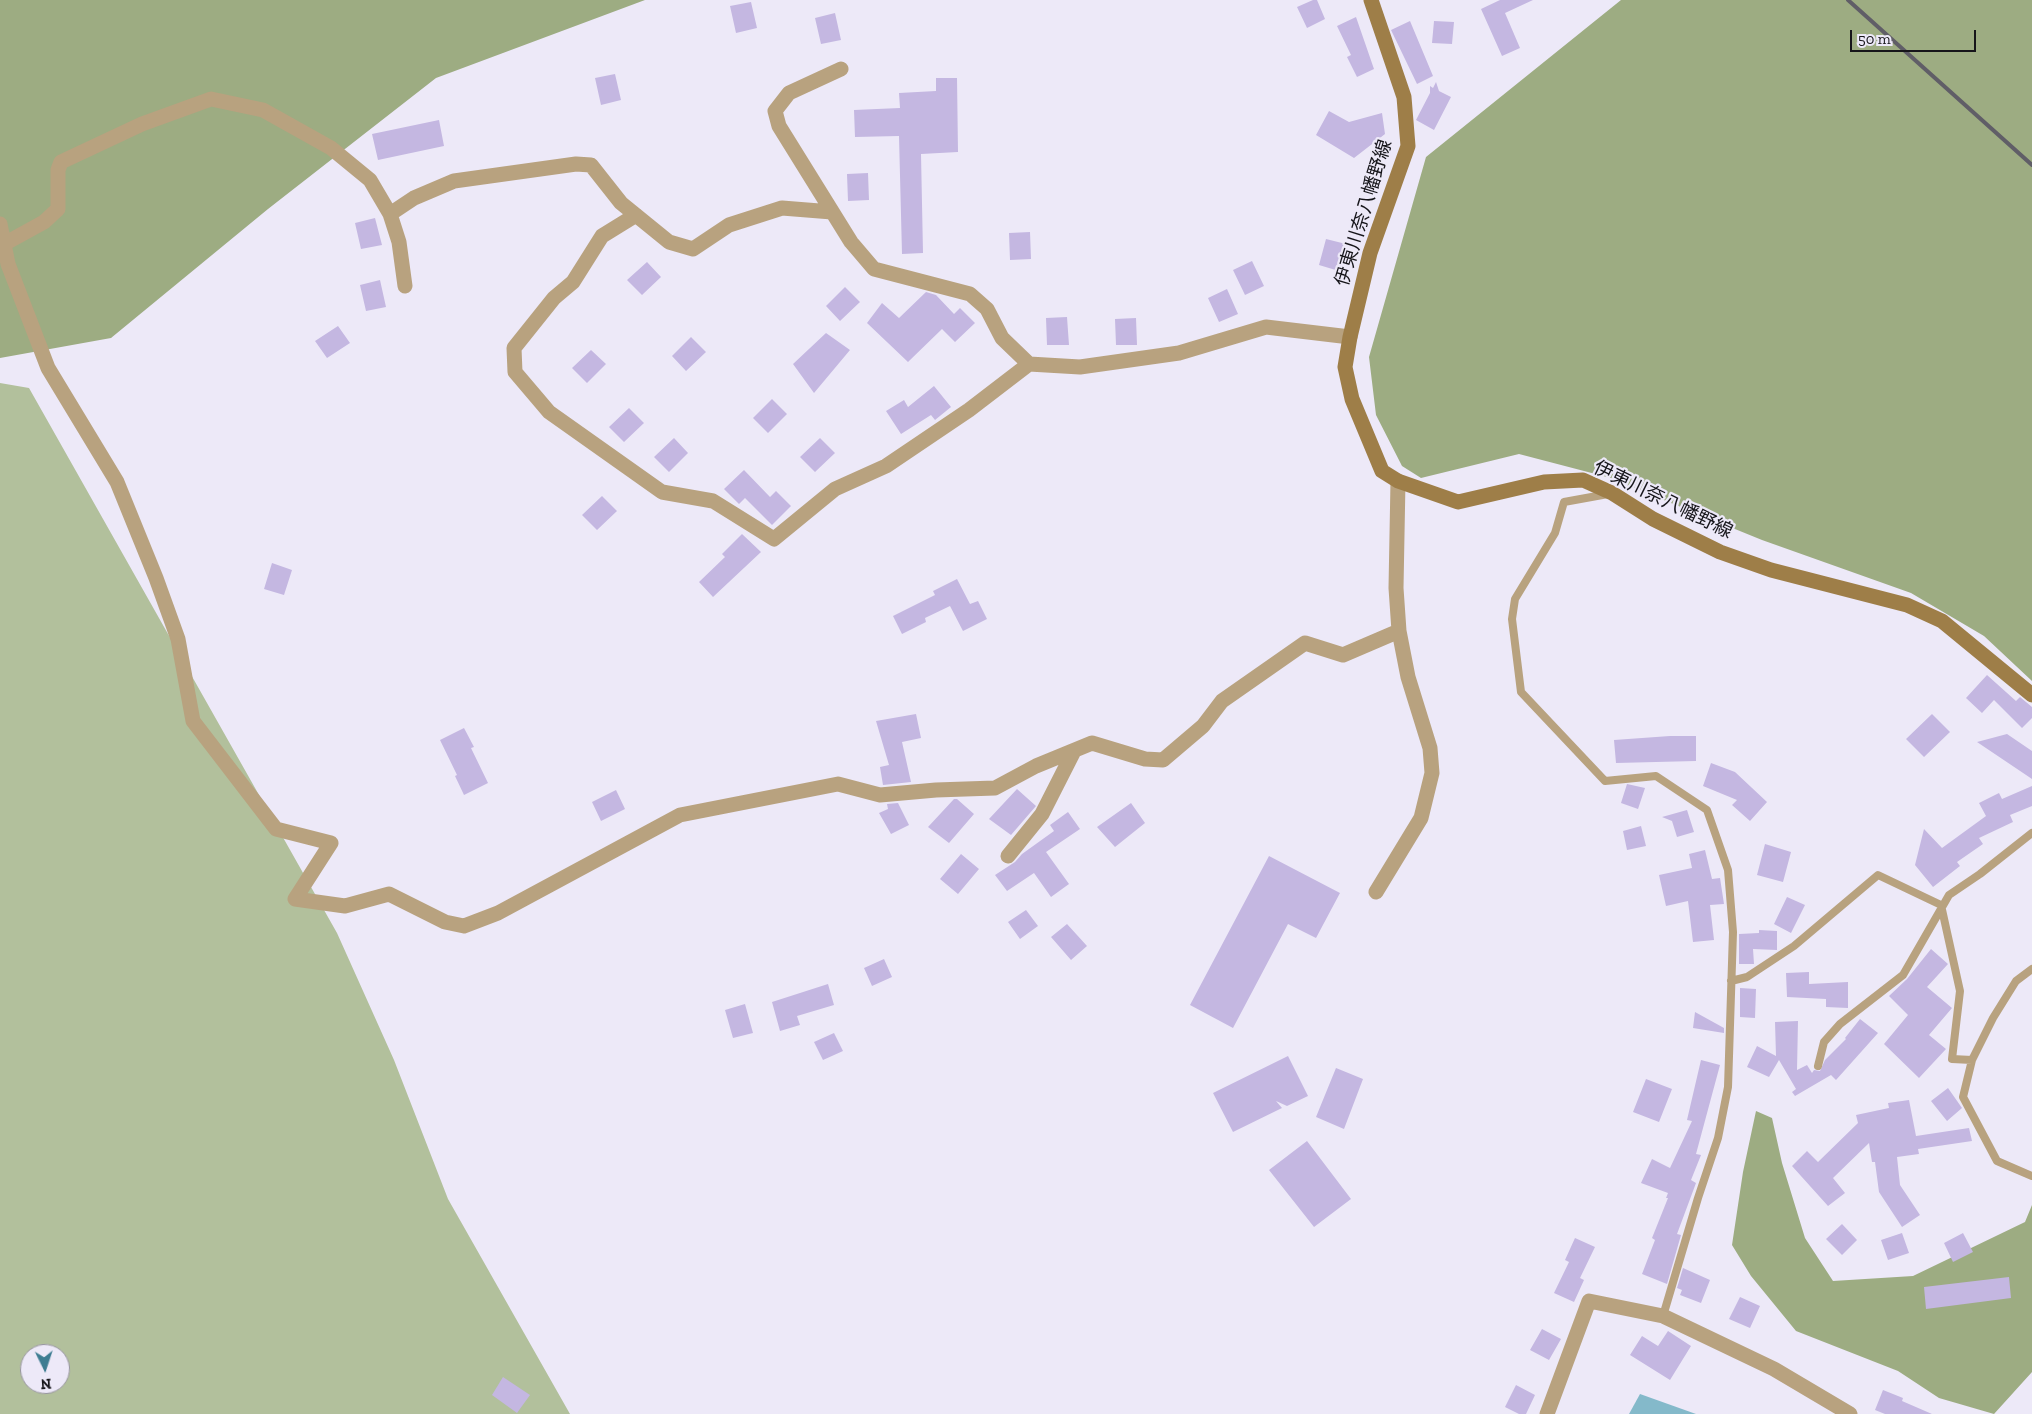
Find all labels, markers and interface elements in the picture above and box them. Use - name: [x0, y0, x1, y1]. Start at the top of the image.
- scale bar: [1852, 20, 1978, 52]
- text: 50 m: [1858, 30, 1891, 48]
- street label: 伊東川奈八幡野線: [1331, 137, 1397, 289]
- street label: 伊東川奈八幡野線: [1590, 456, 1736, 544]
- north arrow: [20, 1344, 70, 1394]
- text: N: [40, 1375, 52, 1392]

